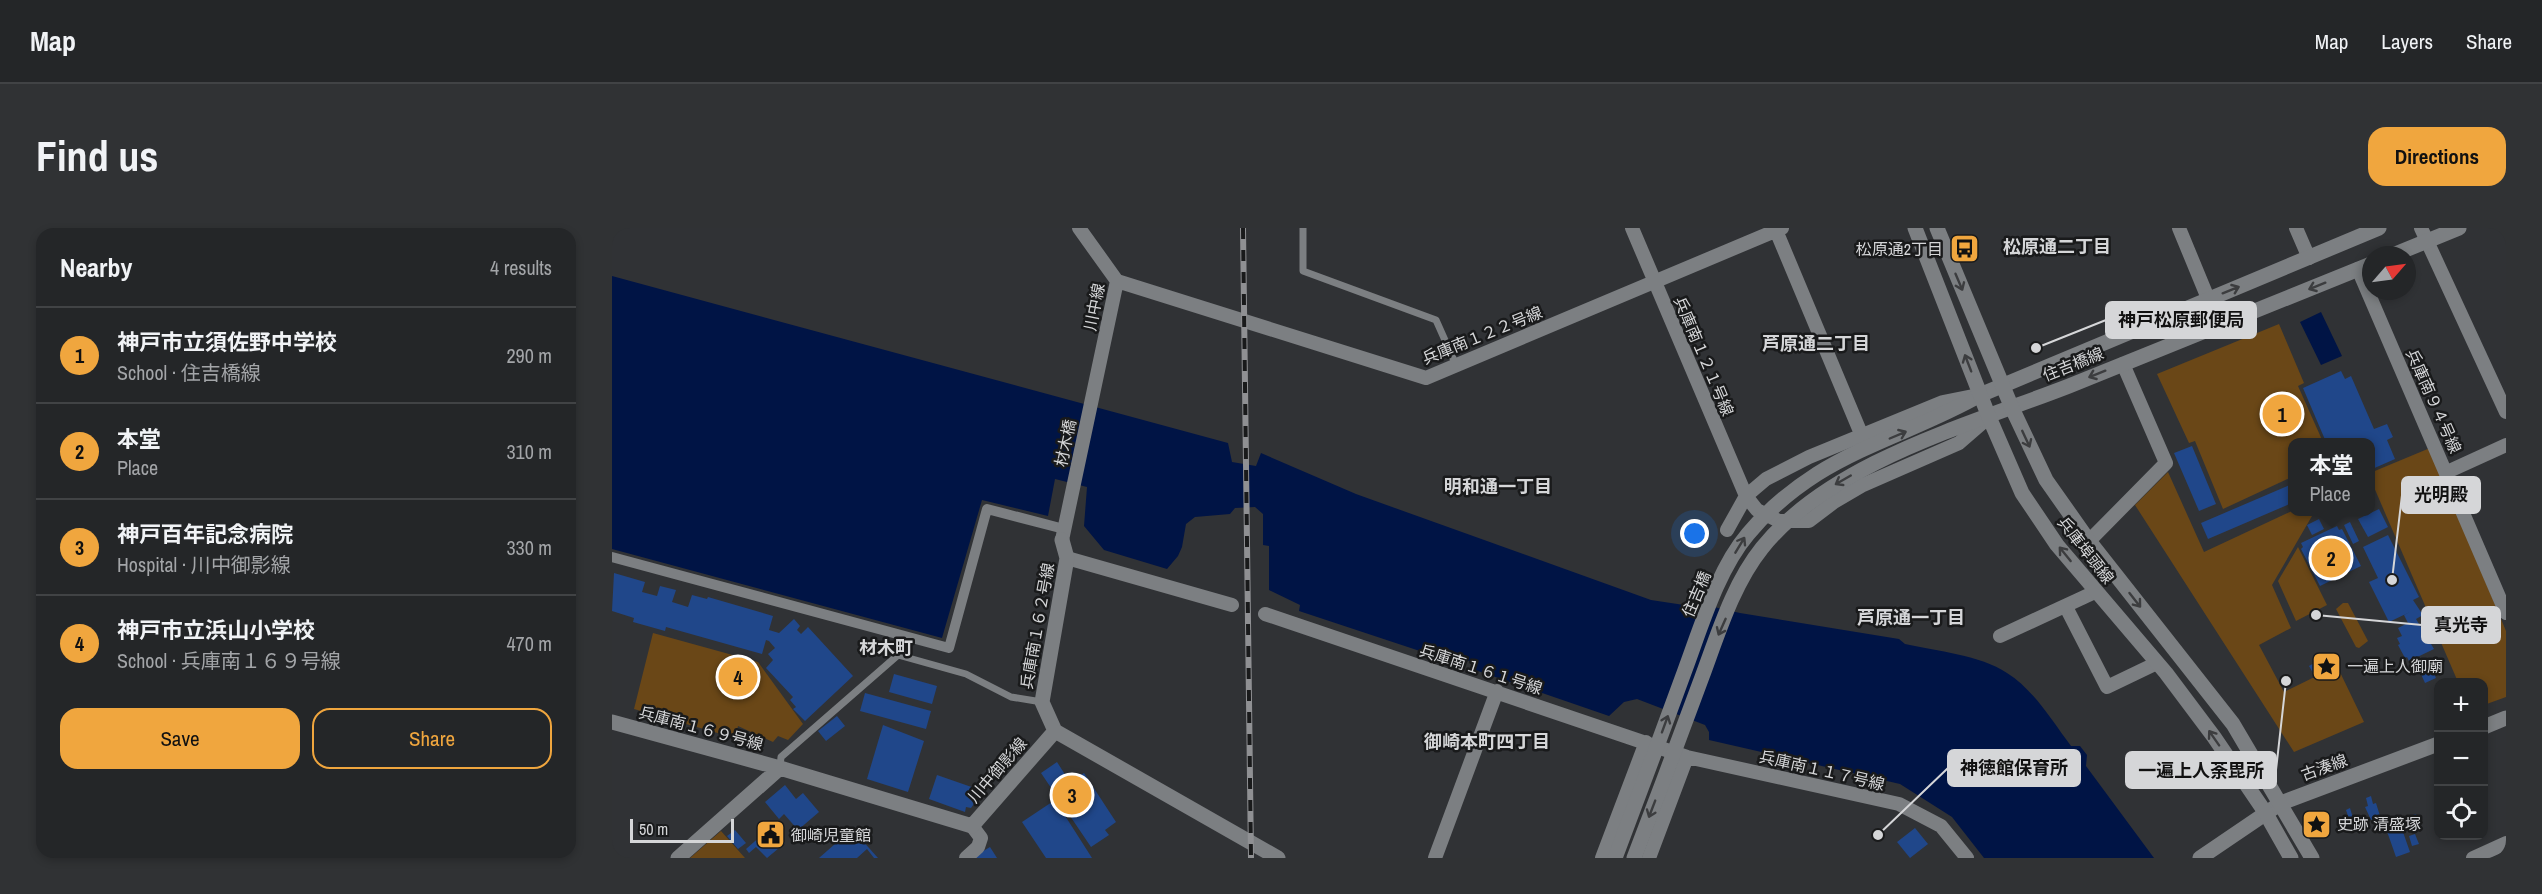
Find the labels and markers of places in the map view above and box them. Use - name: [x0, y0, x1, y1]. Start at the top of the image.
- bus stop icon: 松原通2丁目: [1948, 233, 1980, 265]
- place label: 松原通2丁目: [1856, 238, 1943, 260]
- callout: 神戸松原郵便局: [2106, 302, 2256, 338]
- pin: 1: [2262, 392, 2302, 436]
- callout: 光明殿: [2402, 477, 2480, 513]
- pin: 2: [2312, 536, 2350, 580]
- callout: 真光寺: [2422, 607, 2500, 643]
- place icon: 一遍上人御廟: [2310, 650, 2342, 682]
- pin: 4: [718, 654, 758, 700]
- place label: 一遍上人御廟: [2347, 655, 2443, 677]
- callout: 神徳館保育所: [1948, 750, 2080, 786]
- callout: 一遍上人荼毘所: [2126, 752, 2276, 788]
- pin: 3: [1052, 772, 1092, 818]
- place icon: 史跡 清盛塚: [2300, 808, 2332, 840]
- place label: 史跡 清盛塚: [2337, 813, 2421, 835]
- public building icon: 御崎児童館: [754, 819, 786, 851]
- place label: 御崎児童館: [791, 824, 871, 846]

